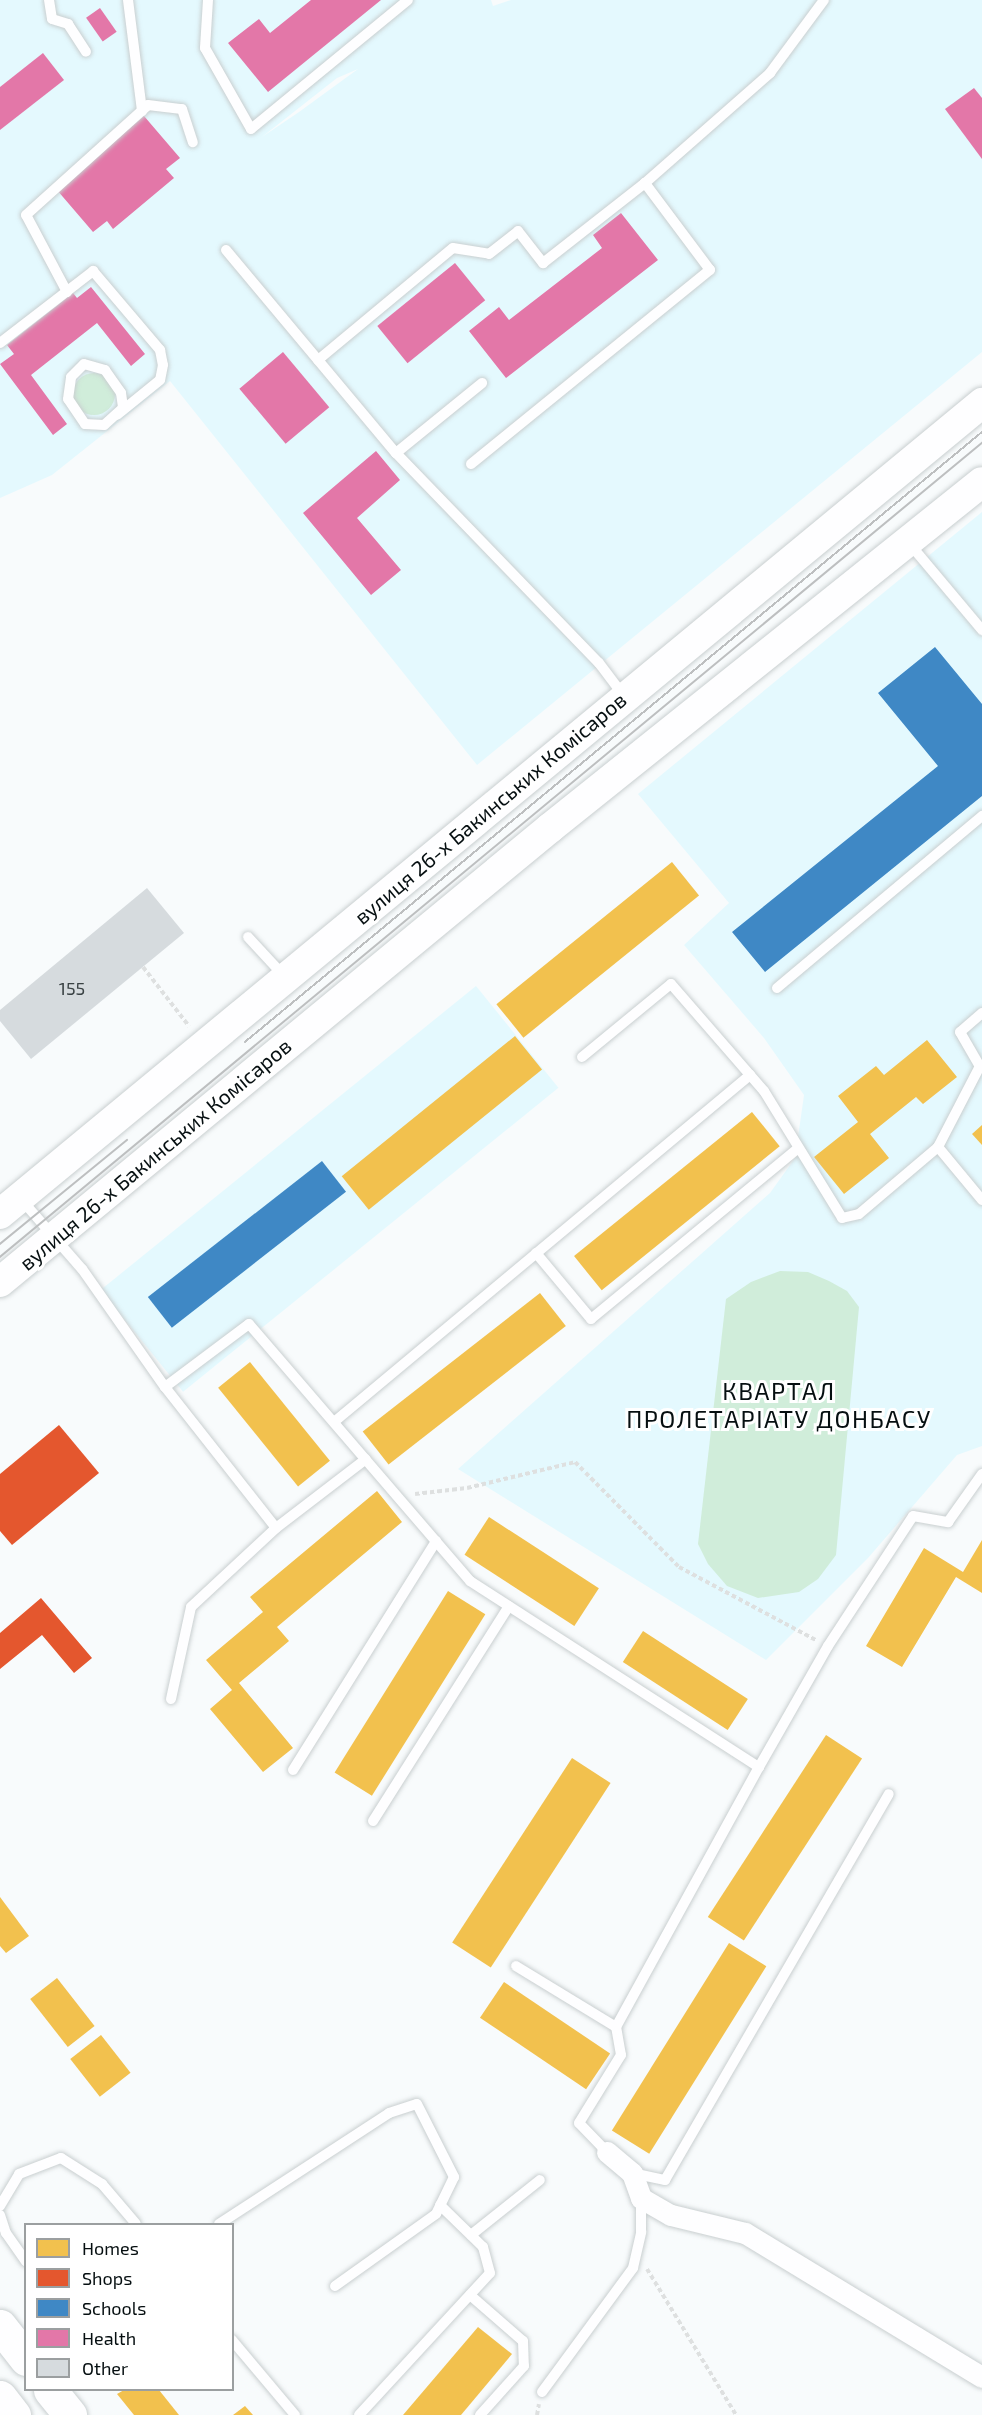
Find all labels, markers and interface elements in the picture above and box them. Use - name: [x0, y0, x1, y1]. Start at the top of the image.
- street label: вулиця 26-х Бакинських Комісаров: [349, 687, 631, 929]
- house number: 155: [59, 977, 85, 999]
- street label: вулиця 26-х Бакинських Комісаров: [14, 1033, 296, 1275]
- district label: КВАРТАЛ ПРОЛЕТАРІАТУ ДОНБАСУ: [626, 1377, 932, 1433]
- legend: [24, 2223, 234, 2391]
- text: Homes: [82, 2237, 139, 2259]
- text: Shops: [82, 2267, 132, 2289]
- text: Schools: [82, 2297, 146, 2319]
- text: Health: [82, 2327, 136, 2349]
- text: Other: [82, 2357, 128, 2379]

